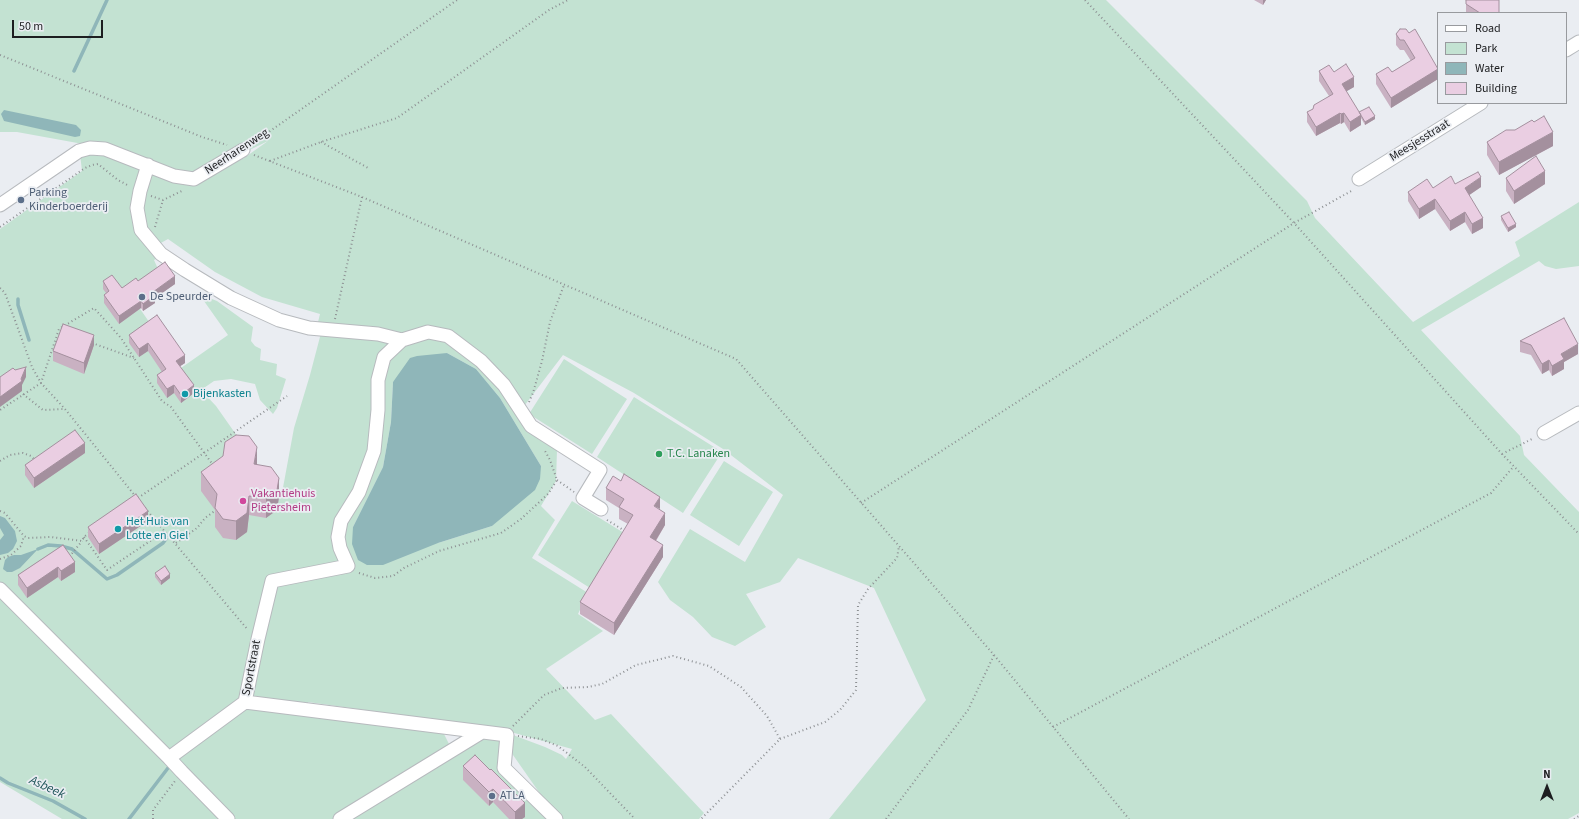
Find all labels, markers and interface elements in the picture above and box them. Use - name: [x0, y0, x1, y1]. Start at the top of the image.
- scale bar: [14, 12, 105, 38]
- legend: [1437, 12, 1567, 104]
- text: 50 m: [19, 18, 43, 35]
- text: Road: [1475, 20, 1501, 37]
- text: Park: [1475, 40, 1497, 57]
- text: Water: [1475, 60, 1504, 77]
- text: Building: [1475, 80, 1517, 97]
- street label: Meesjesstraat: [1387, 117, 1453, 165]
- street label: Neerharenweg: [202, 126, 272, 178]
- place label: Parking Kinderboerderij: [29, 186, 108, 214]
- marker: Parking Kinderboerderij: [16, 195, 26, 205]
- place label: De Speurder: [150, 290, 212, 304]
- marker: De Speurder: [137, 292, 147, 302]
- place label: Bijenkasten: [193, 387, 252, 401]
- marker: Bijenkasten: [180, 389, 190, 399]
- place label: T.C. Lanaken: [667, 447, 730, 461]
- marker: T.C. Lanaken: [654, 449, 664, 459]
- place label: Vakantiehuis Pietersheim: [251, 487, 315, 515]
- marker: Vakantiehuis Pietersheim: [238, 496, 248, 506]
- place label: Het Huis van Lotte en Giel: [126, 515, 189, 543]
- marker: Het Huis van Lotte en Giel: [113, 524, 123, 534]
- street label: Sportstraat: [240, 639, 264, 697]
- north arrow: [1527, 767, 1567, 807]
- text: N: [1543, 767, 1551, 782]
- water label: Asbeek: [27, 773, 67, 803]
- place label: ATLA: [500, 789, 525, 803]
- marker: ATLA: [487, 791, 497, 801]

